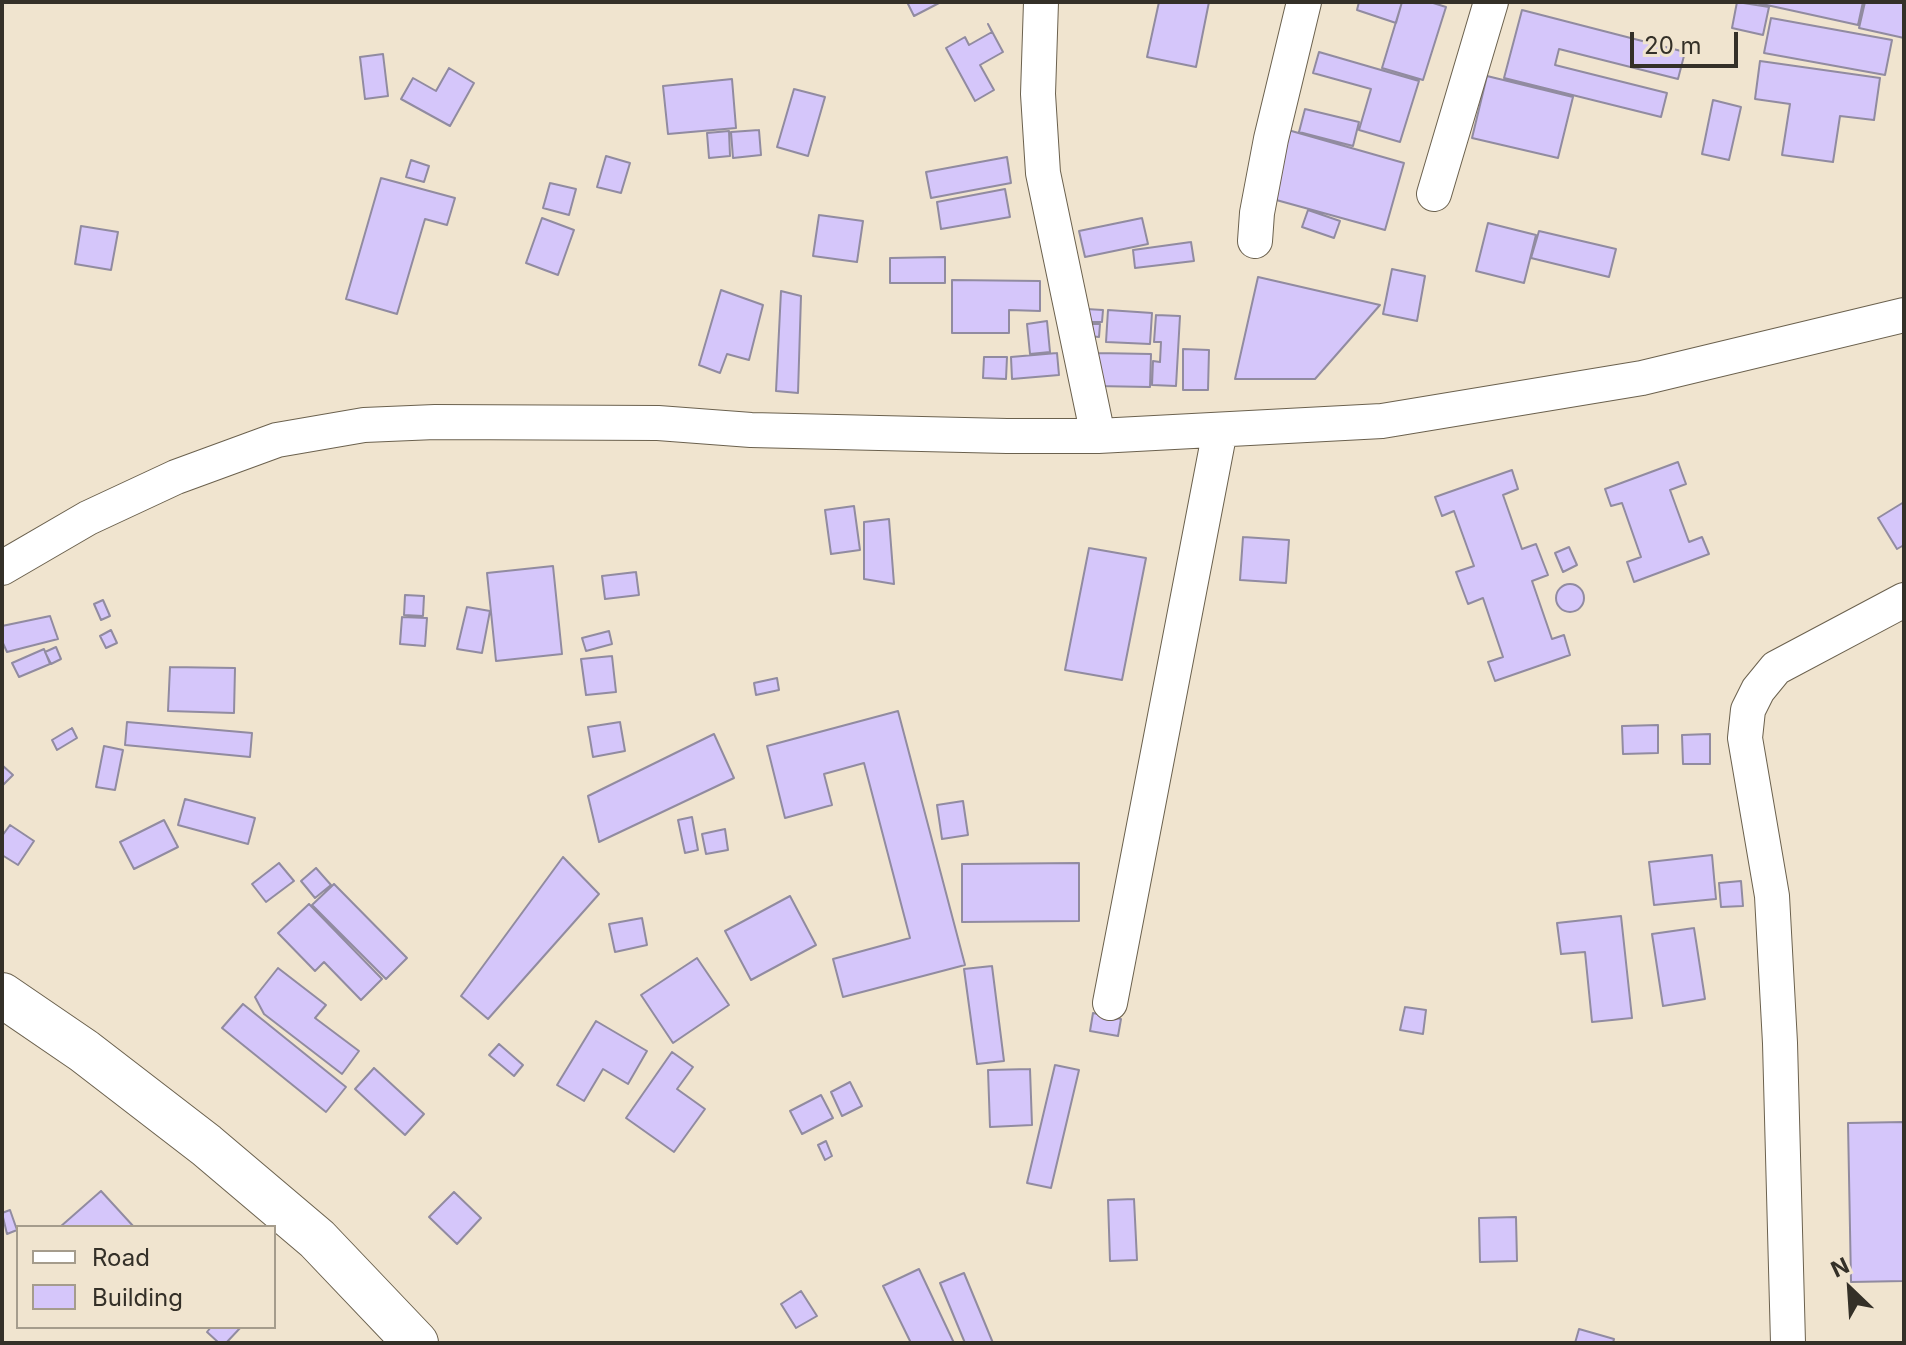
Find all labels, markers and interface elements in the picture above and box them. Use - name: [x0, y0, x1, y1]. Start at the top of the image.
- scale bar: [1634, 16, 1742, 66]
- text: 20 m: [1644, 31, 1702, 60]
- legend: [16, 1225, 276, 1329]
- text: Road: [92, 1243, 150, 1272]
- north arrow: [1810, 1249, 1890, 1329]
- text: N: [1827, 1252, 1853, 1283]
- text: Building: [92, 1283, 183, 1312]

